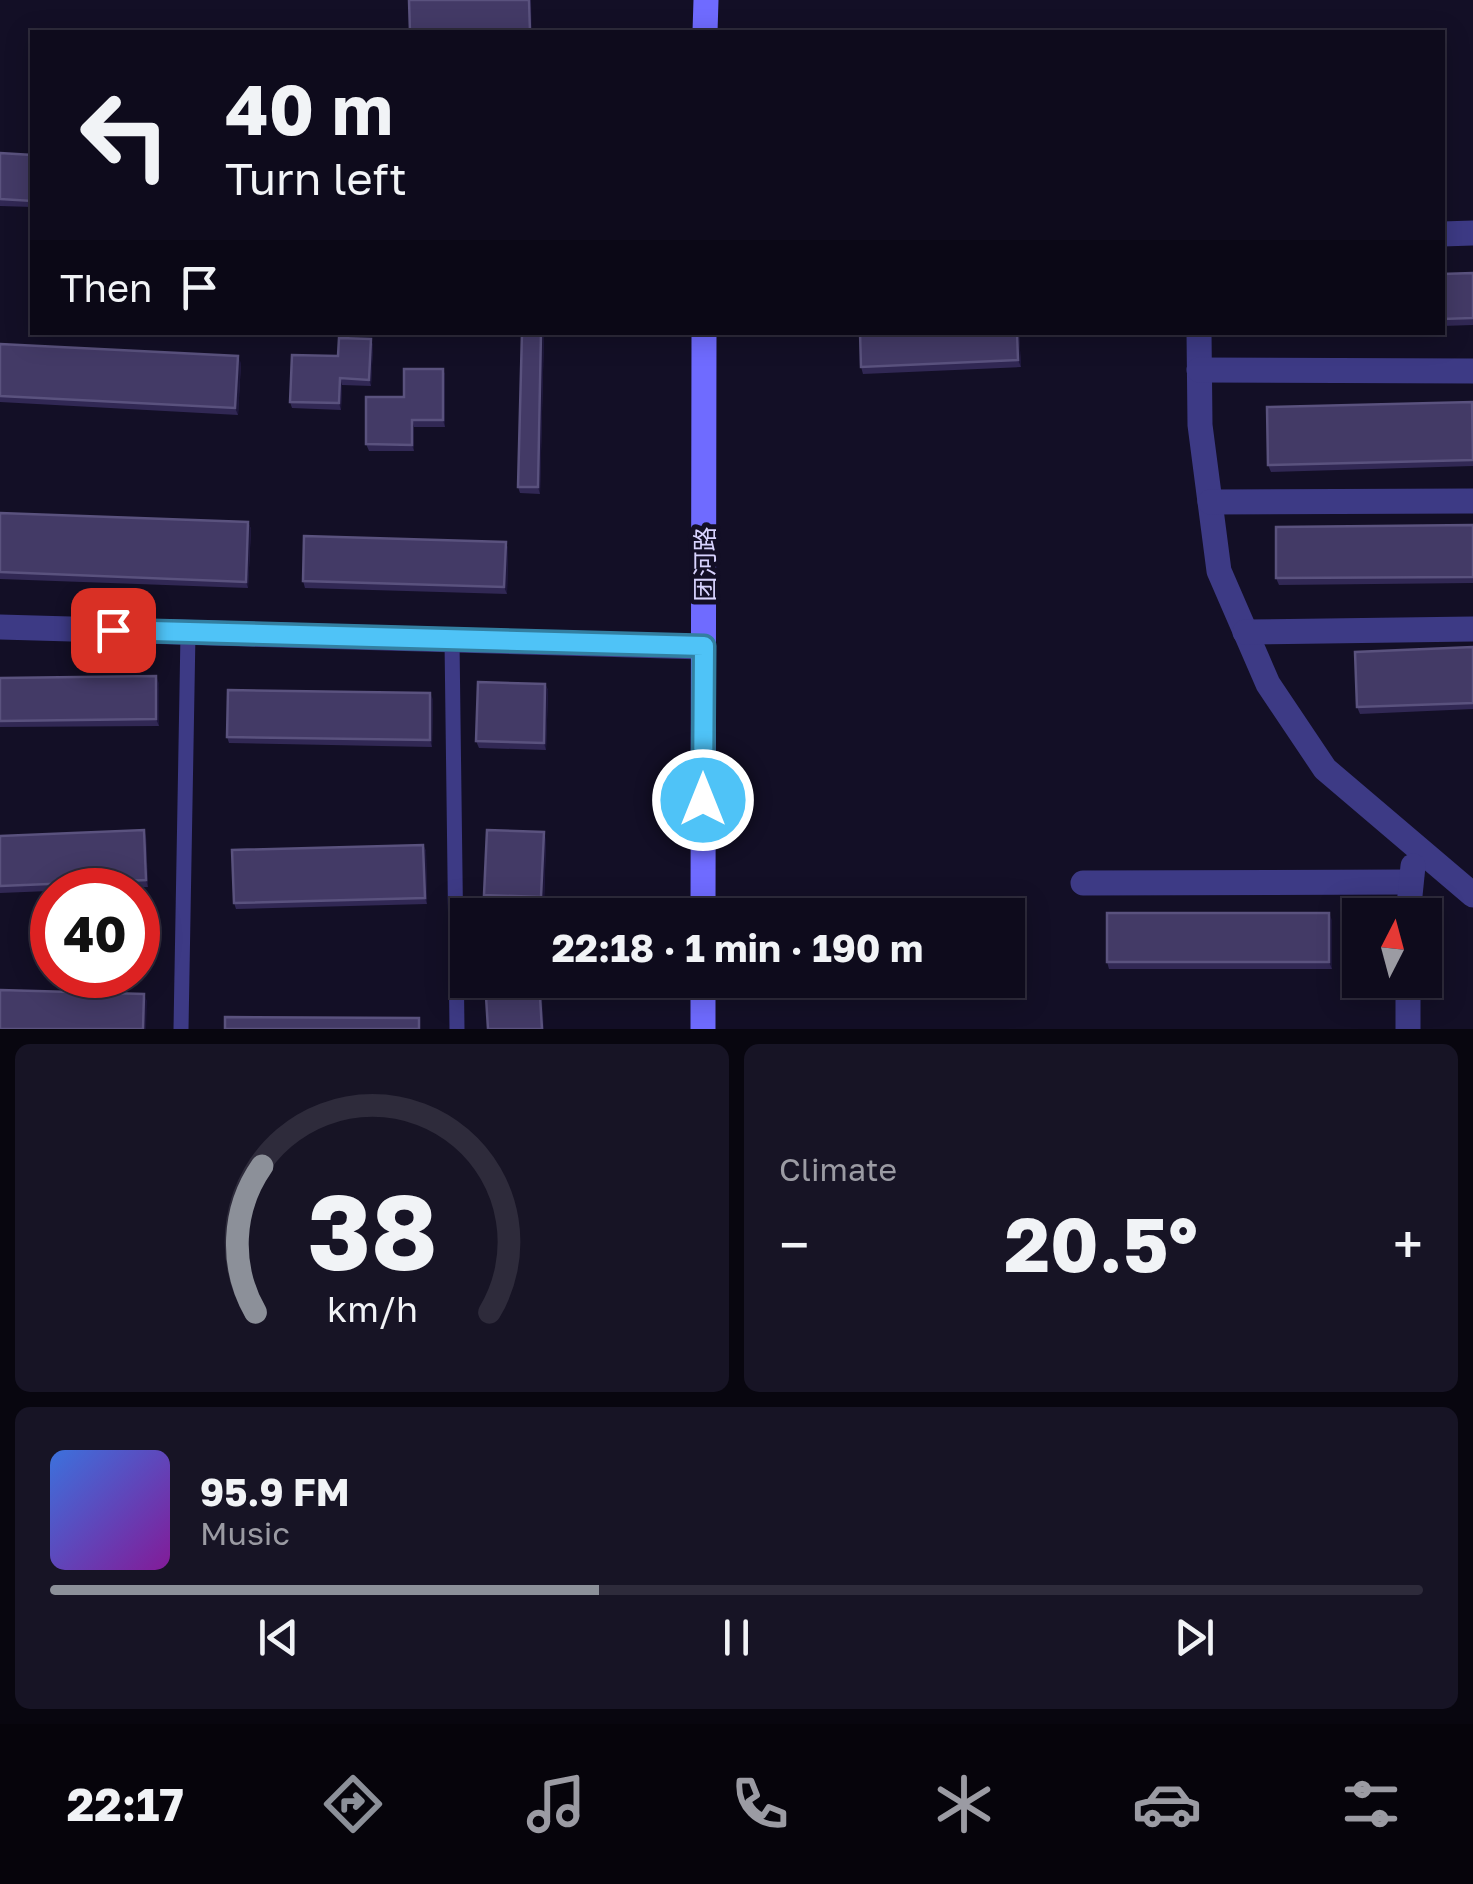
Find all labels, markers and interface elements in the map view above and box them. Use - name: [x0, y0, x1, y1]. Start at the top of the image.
- text: 40 m: [225, 66, 393, 150]
- icon: left: [60, 70, 190, 200]
- text: Turn left: [225, 151, 407, 205]
- icon: arrive: [172, 260, 227, 315]
- text: Then: [60, 265, 152, 310]
- street label: 团河路: [689, 526, 720, 602]
- pin: [71, 588, 156, 673]
- icon: arrive: [86, 603, 141, 658]
- position arrow: [651, 748, 755, 852]
- speed limit sign: 40: [30, 868, 160, 998]
- north arrow: [1342, 898, 1442, 998]
- map controls: [1342, 898, 1442, 998]
- text: 22:18 · 1 min · 190 m: [552, 925, 923, 970]
- text: Climate: [779, 1150, 897, 1188]
- text: 38: [307, 1168, 437, 1293]
- text: 20.5°: [1004, 1198, 1198, 1289]
- text: −: [779, 1211, 809, 1277]
- text: +: [1393, 1211, 1423, 1277]
- text: km/h: [327, 1287, 417, 1330]
- text: 95.9 FM: [200, 1469, 350, 1514]
- text: Music: [200, 1514, 290, 1552]
- icon: previous: [251, 1610, 306, 1665]
- icon: pause: [709, 1610, 764, 1665]
- icon: next: [1167, 1610, 1222, 1665]
- icon: directions: [318, 1769, 388, 1839]
- icon: music: [521, 1769, 591, 1839]
- icon: phone: [725, 1769, 795, 1839]
- icon: climate: [929, 1769, 999, 1839]
- icon: car: [1132, 1769, 1202, 1839]
- icon: filters: [1336, 1769, 1406, 1839]
- text: 22:17: [67, 1777, 184, 1831]

